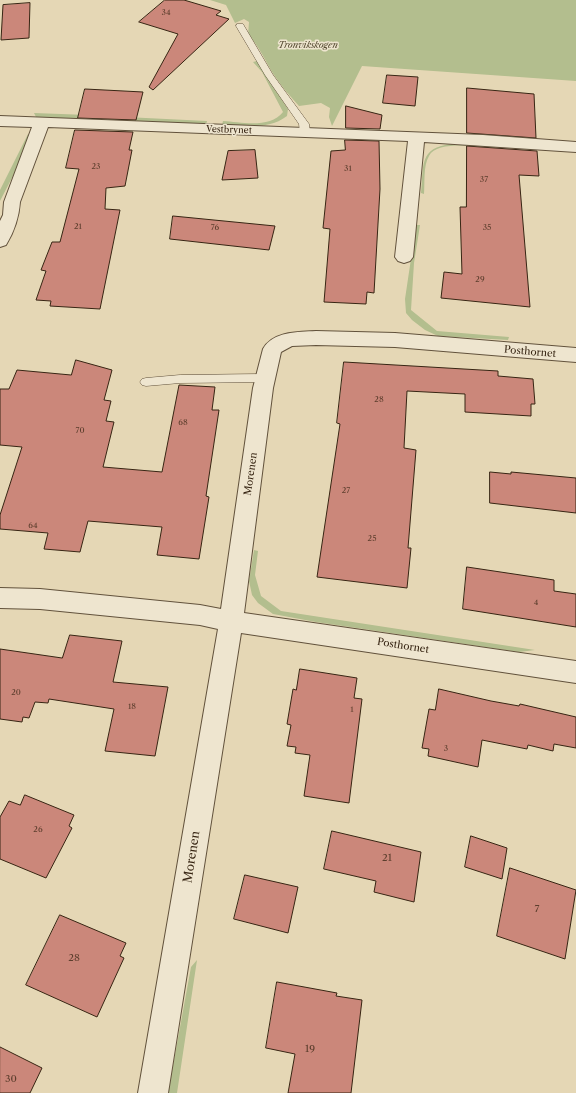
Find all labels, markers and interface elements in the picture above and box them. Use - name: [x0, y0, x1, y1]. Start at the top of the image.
- house number: 34: [161, 8, 171, 18]
- park label: Tronvikskogen: [278, 40, 338, 50]
- street label: Vestbrynet: [206, 124, 252, 136]
- house number: 23: [91, 162, 101, 172]
- house number: 31: [344, 164, 352, 174]
- house number: 37: [480, 175, 488, 185]
- house number: 21: [74, 222, 82, 232]
- house number: 76: [211, 223, 219, 233]
- house number: 35: [483, 223, 491, 233]
- house number: 29: [475, 275, 485, 285]
- street label: Posthornet: [503, 344, 557, 360]
- house number: 28: [374, 395, 384, 405]
- house number: 68: [178, 418, 188, 428]
- house number: 70: [75, 426, 85, 436]
- street label: Morenen: [242, 451, 260, 497]
- house number: 27: [342, 486, 350, 496]
- house number: 64: [28, 521, 38, 531]
- house number: 25: [368, 534, 376, 544]
- house number: 4: [534, 598, 538, 608]
- street label: Posthornet: [376, 636, 430, 656]
- house number: 20: [11, 688, 21, 698]
- house number: 18: [128, 702, 136, 712]
- house number: 1: [350, 705, 354, 715]
- house number: 3: [444, 744, 448, 754]
- house number: 26: [33, 825, 43, 835]
- street label: Morenen: [181, 830, 203, 884]
- house number: 21: [382, 852, 392, 864]
- house number: 7: [535, 903, 539, 915]
- house number: 28: [68, 952, 80, 964]
- house number: 19: [305, 1043, 315, 1055]
- house number: 30: [5, 1073, 17, 1085]

